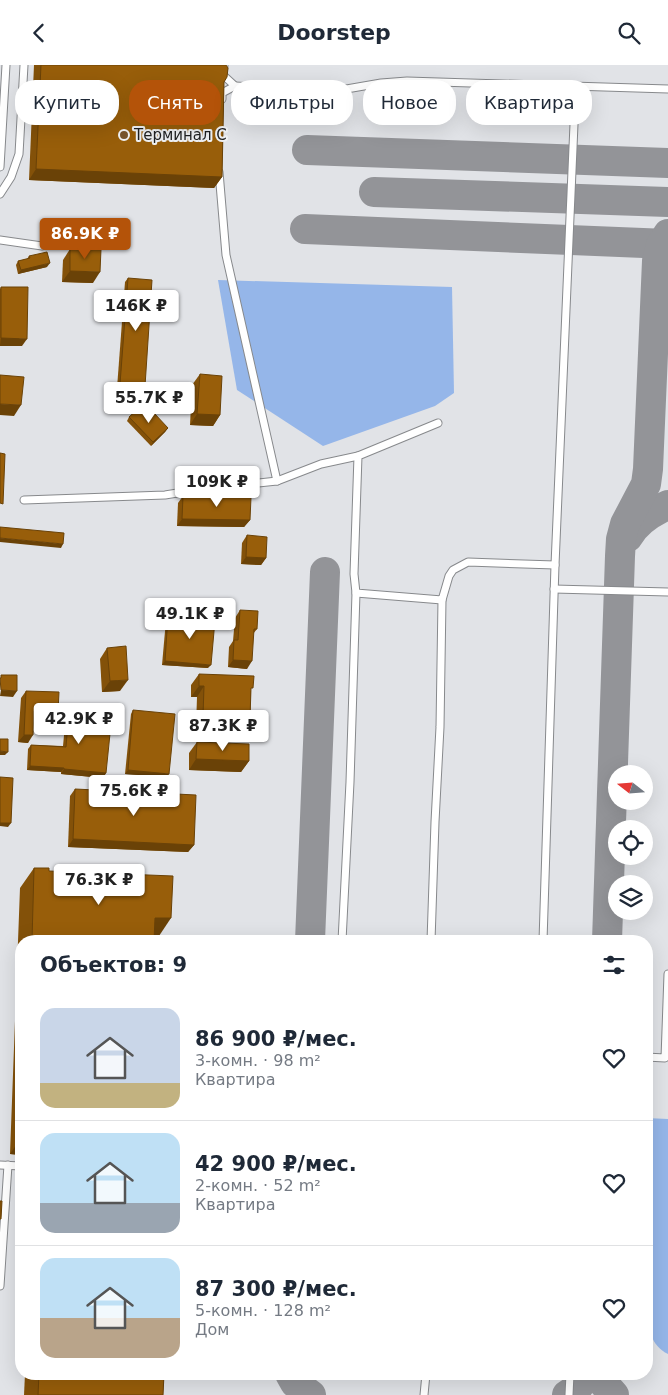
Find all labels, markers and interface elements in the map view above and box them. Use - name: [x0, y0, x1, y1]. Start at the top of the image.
- icon: back: [25, 19, 53, 47]
- icon: search: [615, 19, 643, 47]
- text: Doorstep: [277, 20, 391, 45]
- chip: Купить: [15, 80, 119, 125]
- chip: Снять: [129, 80, 221, 125]
- chip: Фильтры: [231, 80, 353, 125]
- chip: Новое: [363, 80, 456, 125]
- chip: Квартира: [466, 80, 592, 125]
- place label: Терминал C: [133, 126, 227, 144]
- marker: Терминал C: [118, 129, 130, 141]
- pin: 86.9K ₽: [39, 217, 131, 260]
- text: 86.9K ₽: [51, 224, 119, 243]
- pin: 146K ₽: [95, 289, 177, 332]
- text: 146K ₽: [105, 296, 167, 315]
- pin: 55.7K ₽: [103, 381, 195, 424]
- text: 55.7K ₽: [115, 388, 183, 407]
- pin: 109K ₽: [176, 465, 258, 508]
- text: 109K ₽: [186, 472, 248, 491]
- pin: 49.1K ₽: [144, 597, 236, 640]
- text: 49.1K ₽: [156, 604, 224, 623]
- pin: 42.9K ₽: [33, 703, 125, 745]
- text: 42.9K ₽: [45, 709, 113, 728]
- pin: 87.3K ₽: [177, 709, 269, 752]
- text: 87.3K ₽: [189, 716, 257, 735]
- north arrow: [608, 765, 652, 810]
- map controls: [608, 765, 653, 920]
- pin: 75.6K ₽: [88, 775, 180, 817]
- text: 75.6K ₽: [100, 781, 168, 800]
- button: locate: [608, 820, 653, 865]
- pin: 76.3K ₽: [53, 863, 145, 906]
- text: 76.3K ₽: [65, 870, 133, 889]
- button: layers: [608, 875, 653, 920]
- icon: filters: [600, 951, 628, 979]
- text: Объектов: 9: [40, 953, 187, 977]
- text: 86 900 ₽/мес.: [195, 1027, 357, 1051]
- icon: home: [80, 1028, 140, 1088]
- icon: heart: [600, 1044, 628, 1072]
- text: 3-комн. · 98 m²: [195, 1051, 321, 1070]
- text: Квартира: [195, 1070, 275, 1089]
- text: 42 900 ₽/мес.: [195, 1152, 357, 1176]
- icon: home: [80, 1153, 140, 1213]
- icon: heart: [600, 1169, 628, 1197]
- text: 2-комн. · 52 m²: [195, 1176, 321, 1195]
- text: Квартира: [195, 1195, 275, 1214]
- text: 87 300 ₽/мес.: [195, 1277, 357, 1301]
- icon: home: [80, 1278, 140, 1338]
- icon: heart: [600, 1294, 628, 1322]
- text: 5-комн. · 128 m²: [195, 1301, 331, 1320]
- text: Дом: [195, 1320, 229, 1339]

